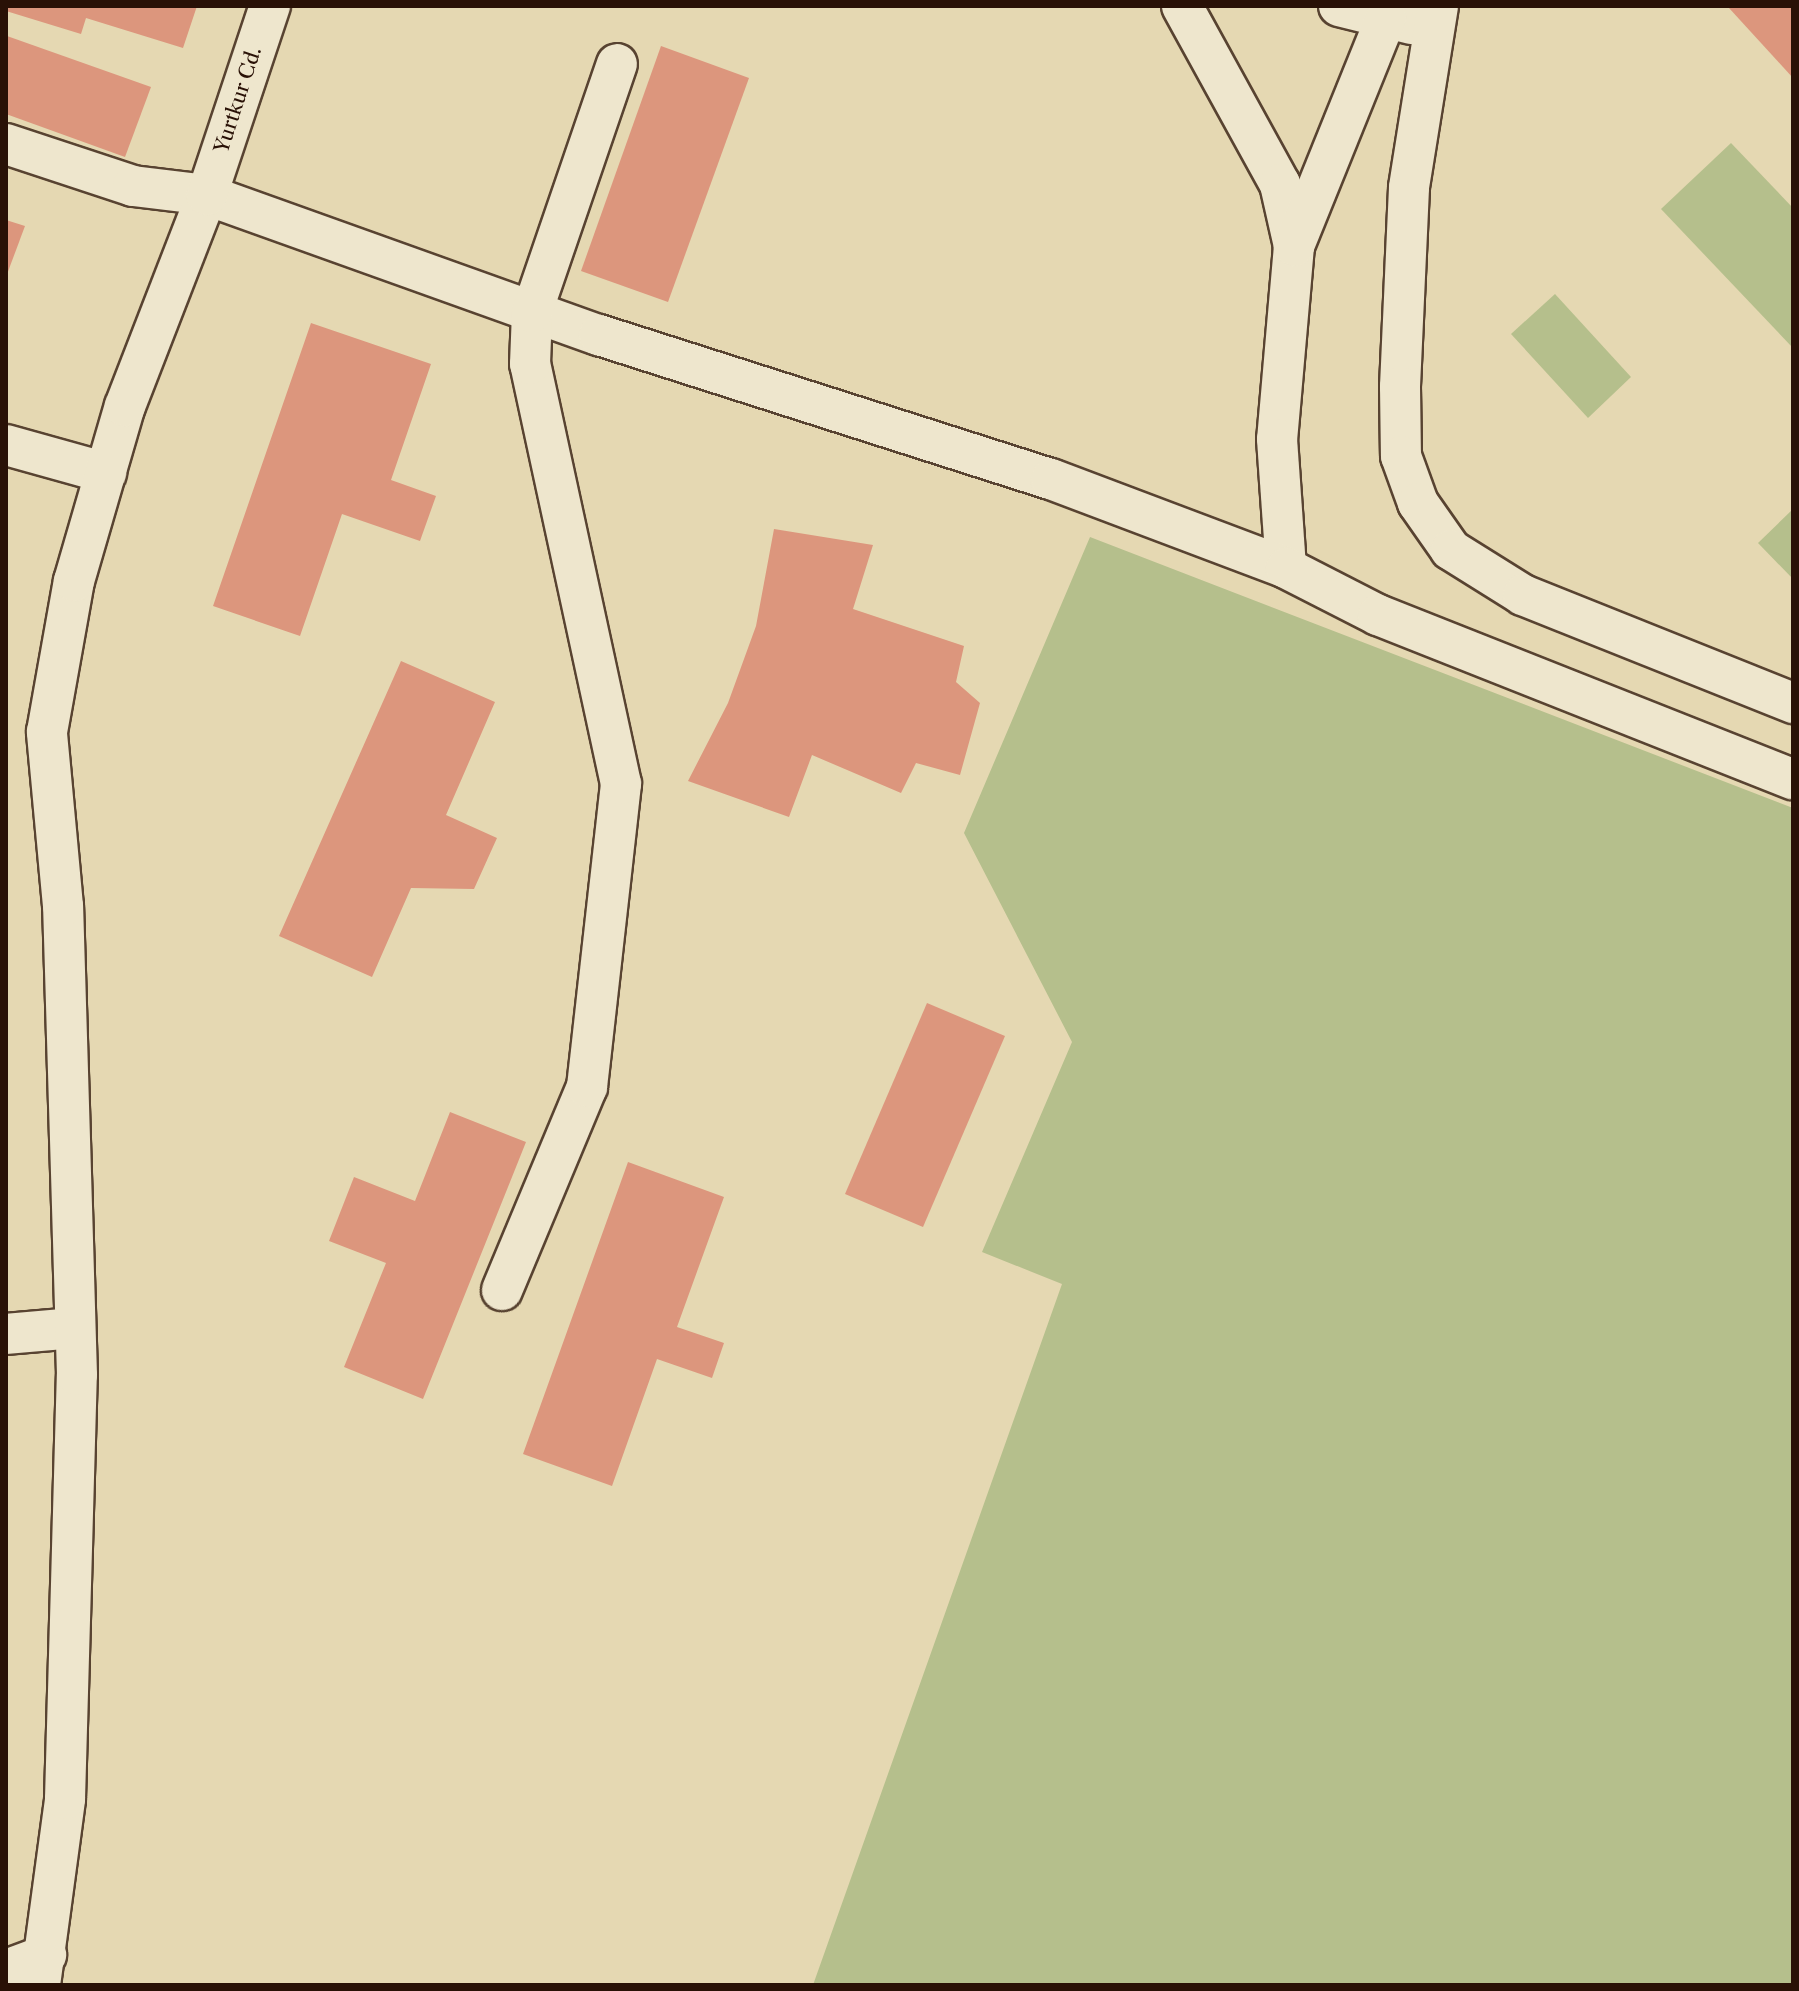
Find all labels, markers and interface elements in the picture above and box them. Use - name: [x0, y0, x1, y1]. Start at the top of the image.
- street label: Yurtkur Cd.: [209, 44, 267, 156]

